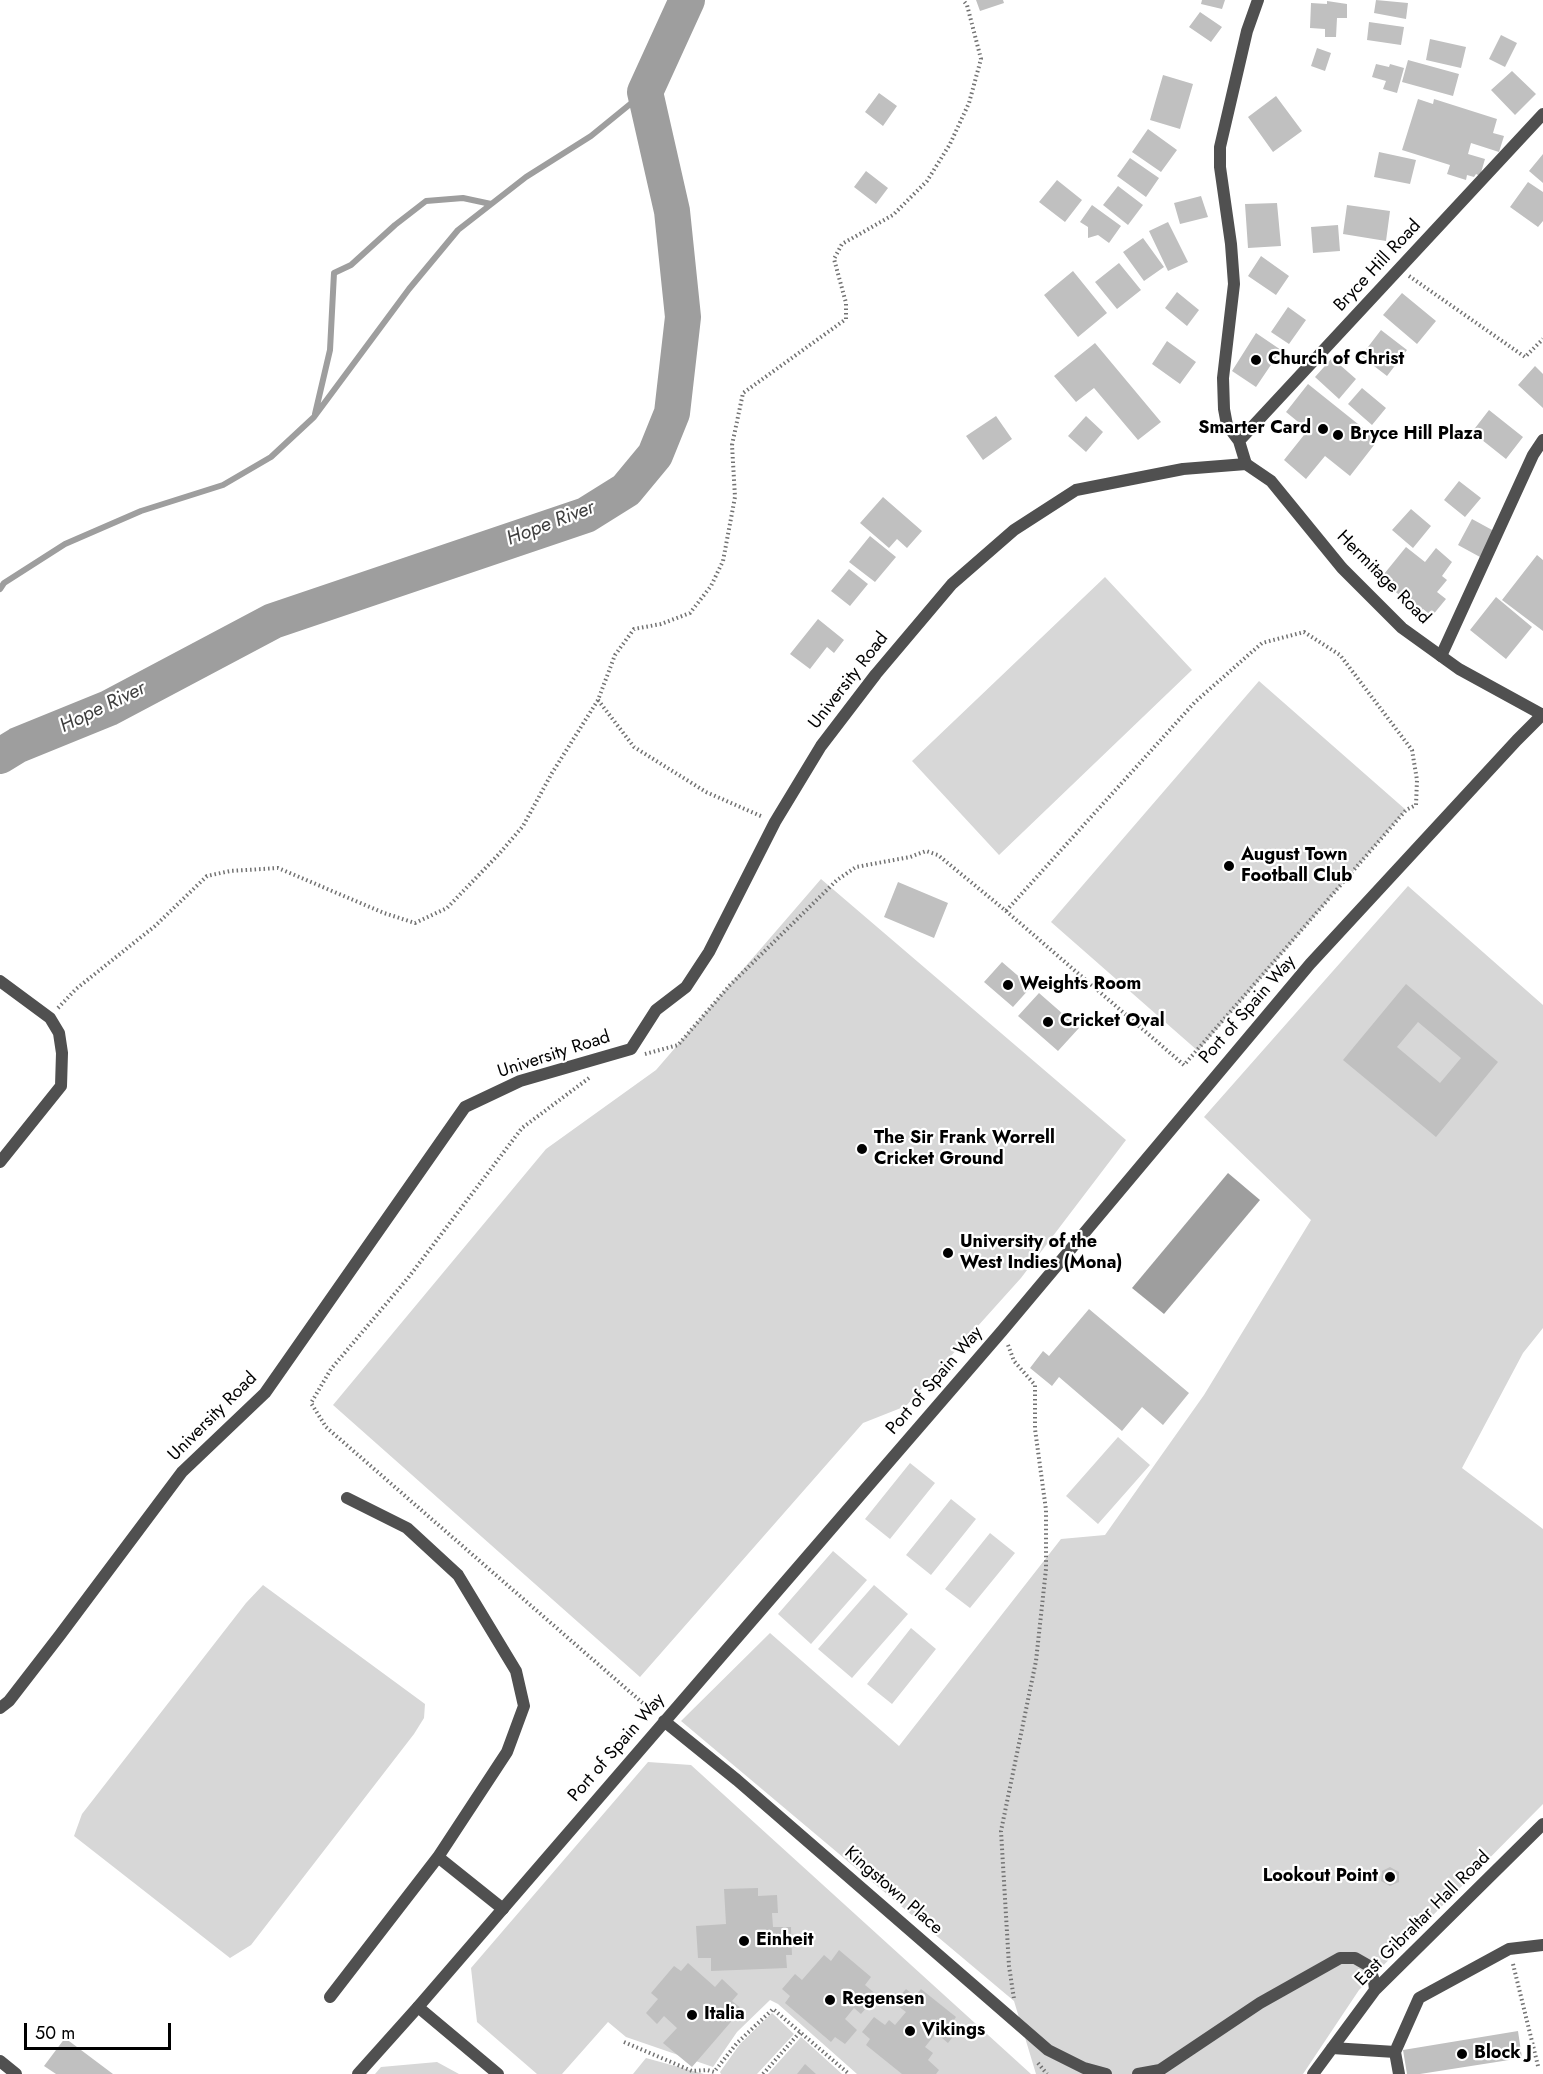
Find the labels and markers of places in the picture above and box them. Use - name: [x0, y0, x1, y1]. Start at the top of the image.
- place label: Church of Christ: [1268, 349, 1404, 371]
- marker: Church of Christ: [1249, 353, 1263, 367]
- place label: Smarter Card: [1198, 418, 1311, 440]
- marker: Smarter Card: [1316, 422, 1330, 436]
- place label: Bryce Hill Plaza: [1350, 424, 1483, 446]
- marker: Bryce Hill Plaza: [1331, 428, 1345, 442]
- place label: August Town Football Club: [1241, 845, 1352, 888]
- marker: August Town Football Club: [1222, 859, 1236, 873]
- place label: Weights Room: [1020, 974, 1141, 996]
- marker: Weights Room: [1001, 978, 1015, 992]
- place label: Cricket Oval: [1060, 1011, 1165, 1033]
- marker: Cricket Oval: [1041, 1015, 1055, 1029]
- place label: The Sir Frank Worrell Cricket Ground: [874, 1128, 1055, 1170]
- marker: The Sir Frank Worrell Cricket Ground: [855, 1142, 869, 1156]
- place label: University of the West Indies (Mona): [960, 1232, 1122, 1274]
- marker: University of the West Indies (Mona): [941, 1246, 955, 1260]
- place label: Lookout Point: [1263, 1866, 1378, 1888]
- marker: Lookout Point: [1383, 1870, 1397, 1884]
- place label: Einheit: [756, 1930, 813, 1952]
- marker: Einheit: [737, 1934, 751, 1948]
- place label: Regensen: [842, 1989, 924, 2011]
- marker: Regensen: [823, 1993, 837, 2007]
- place label: Italia: [704, 2004, 745, 2026]
- marker: Italia: [685, 2008, 699, 2022]
- place label: Vikings: [922, 2020, 985, 2042]
- marker: Vikings: [903, 2024, 917, 2038]
- place label: Block J: [1474, 2043, 1532, 2065]
- marker: Block J: [1455, 2047, 1469, 2061]

